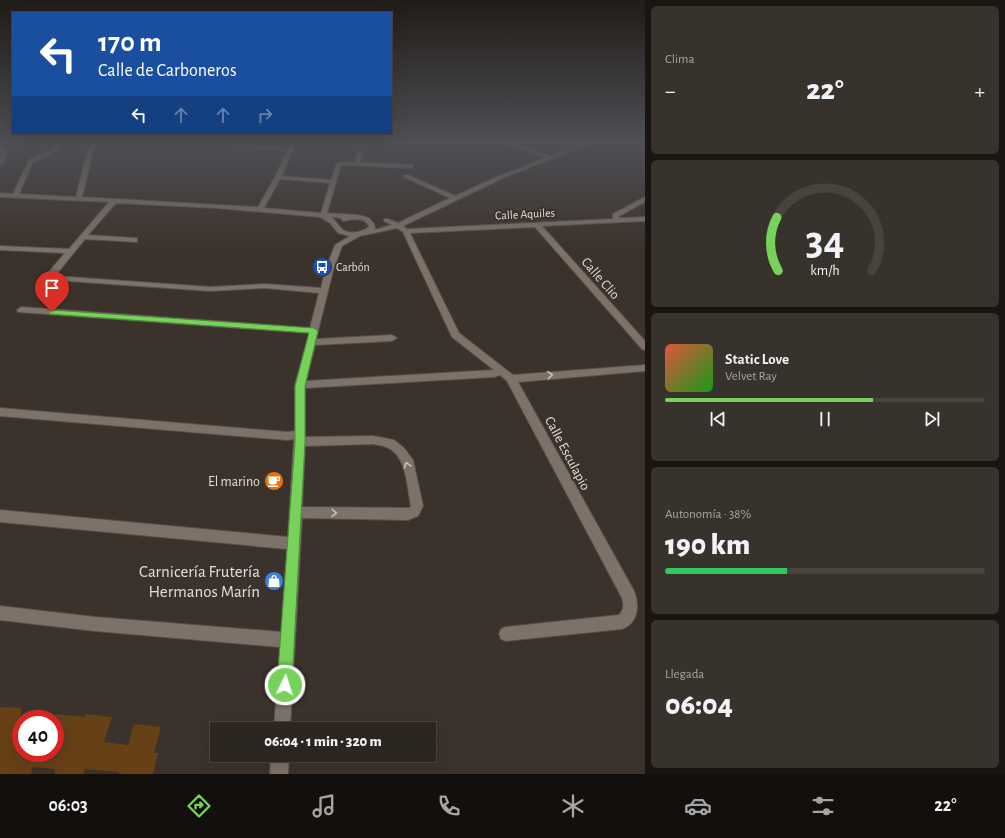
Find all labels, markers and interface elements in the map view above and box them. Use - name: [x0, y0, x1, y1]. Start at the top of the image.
- icon: left: [32, 28, 84, 80]
- text: 170 m: [98, 29, 162, 57]
- text: Clima: [665, 53, 695, 66]
- text: Calle de Carboneros: [98, 62, 237, 80]
- text: 22°: [806, 75, 844, 105]
- text: −: [665, 80, 676, 102]
- text: +: [974, 80, 985, 102]
- icon: left: [128, 104, 150, 126]
- icon: ahead: [170, 104, 192, 126]
- icon: ahead: [212, 104, 234, 126]
- icon: right: [254, 104, 276, 126]
- street label: Calle Aquiles: [495, 206, 555, 222]
- text: 34: [806, 221, 844, 262]
- street label: Calle Clio: [578, 255, 622, 302]
- bus stop icon: Carbón: [311, 256, 333, 278]
- place label: Carbón: [336, 261, 370, 273]
- text: km/h: [810, 264, 840, 278]
- pin: [35, 271, 69, 312]
- icon: arrive: [41, 277, 63, 299]
- text: Static Love: [725, 352, 789, 367]
- text: Velvet Ray: [725, 370, 777, 383]
- one-way arrow: [547, 371, 553, 380]
- icon: previous: [707, 408, 729, 430]
- icon: pause: [814, 408, 836, 430]
- icon: next: [921, 408, 943, 430]
- street label: Calle Esculapio: [542, 414, 592, 493]
- one-way arrow: [403, 461, 412, 468]
- cafe icon: El marino: [263, 470, 285, 492]
- place label: El marino: [208, 475, 260, 489]
- text: Autonomía · 38%: [665, 508, 751, 521]
- one-way arrow: [331, 509, 337, 517]
- text: 190 km: [665, 530, 750, 560]
- place label: Carnicería Frutería Hermanos Marín: [139, 563, 260, 600]
- shop icon: Carnicería Frutería Hermanos Marín: [263, 570, 285, 592]
- position arrow: [264, 664, 306, 706]
- text: Llegada: [665, 668, 704, 681]
- text: 06:04: [665, 690, 733, 720]
- speed limit sign: 40: [12, 710, 64, 762]
- text: 06:04 · 1 min · 320 m: [264, 734, 382, 749]
- icon: directions: [185, 792, 213, 820]
- icon: music: [310, 792, 338, 820]
- icon: phone: [435, 792, 463, 820]
- icon: climate: [559, 792, 587, 820]
- icon: car: [684, 792, 712, 820]
- icon: filters: [809, 792, 837, 820]
- text: 06:03: [48, 797, 88, 815]
- text: 22°: [934, 797, 956, 815]

